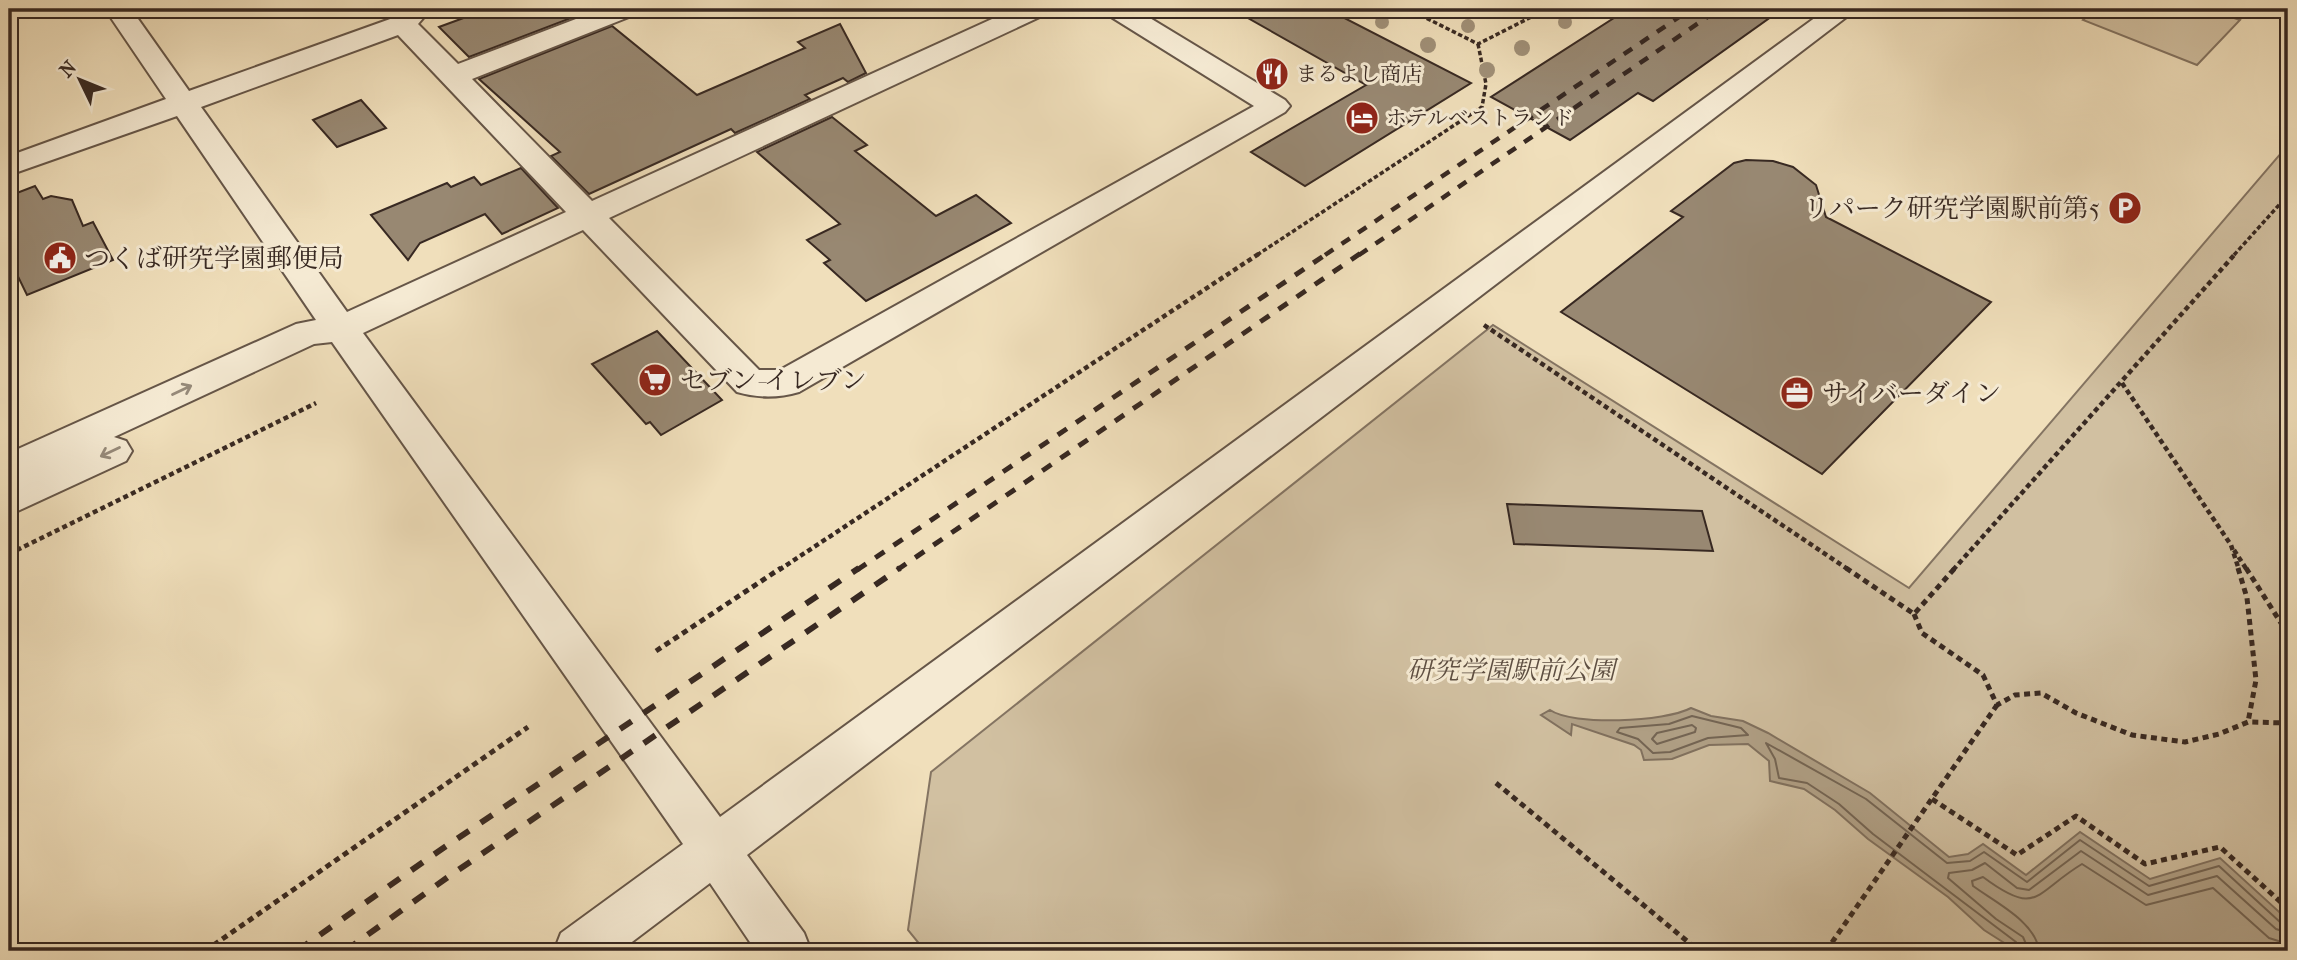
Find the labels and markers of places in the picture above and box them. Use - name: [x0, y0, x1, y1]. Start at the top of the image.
- restaurant icon: まるよし商店: [1253, 55, 1291, 93]
- place label: まるよし商店: [1296, 62, 1422, 86]
- hotel icon: ホテルベストランド: [1343, 99, 1381, 137]
- place label: ホテルベストランド: [1386, 106, 1574, 130]
- parking icon: リパーク研究学園駅前第5: [2106, 189, 2144, 227]
- place label: リパーク研究学園駅前第5: [1804, 193, 2100, 224]
- public building icon: つくば研究学園郵便局: [41, 239, 79, 277]
- place label: つくば研究学園郵便局: [84, 243, 344, 274]
- supermarket icon: セブン-イレブン: [636, 361, 674, 399]
- place label: セブン-イレブン: [680, 365, 867, 396]
- office icon: サイバーダイン: [1778, 374, 1816, 412]
- place label: サイバーダイン: [1822, 378, 2001, 409]

